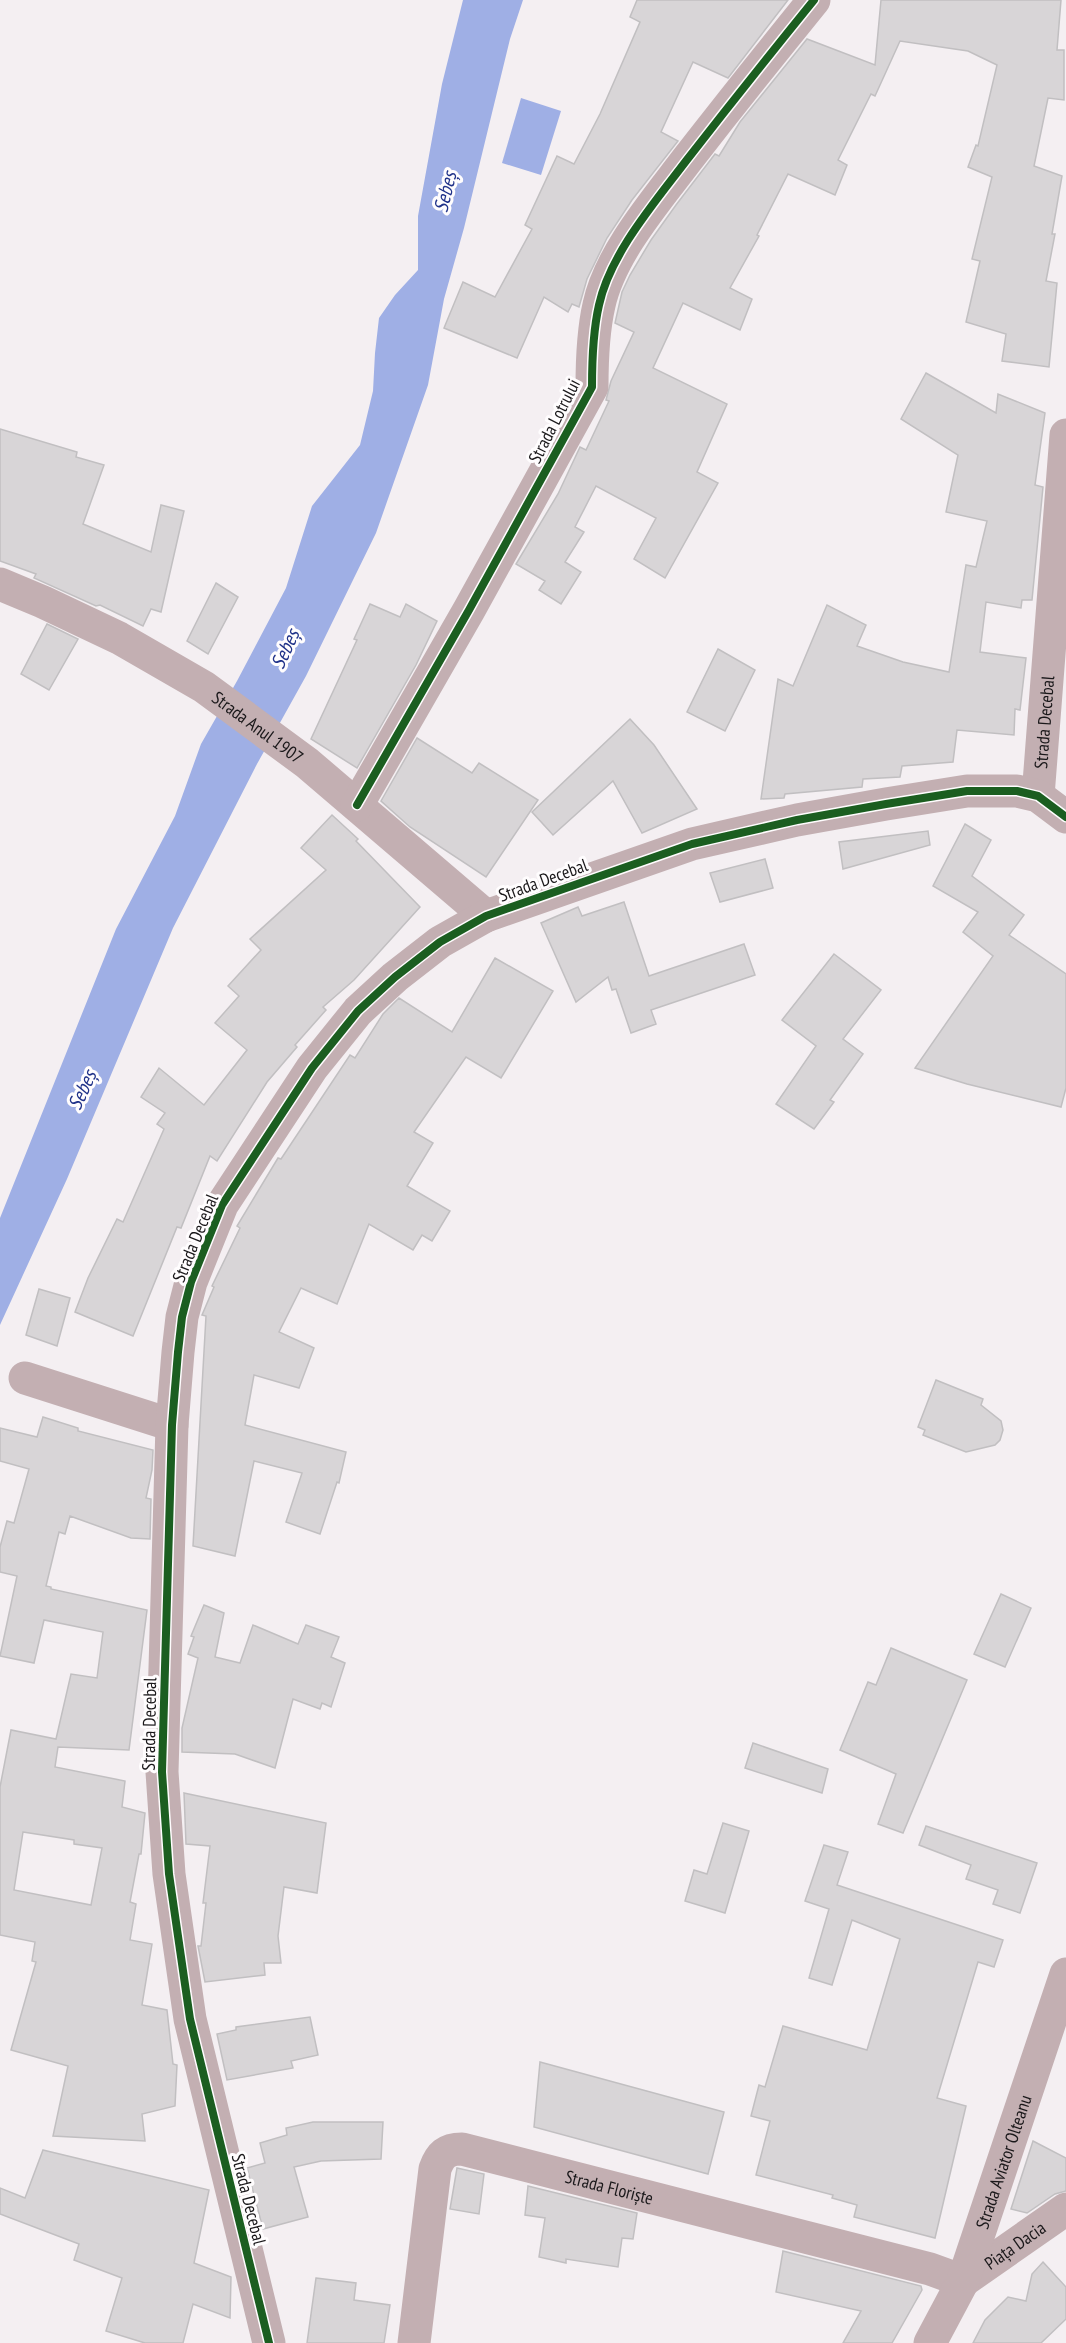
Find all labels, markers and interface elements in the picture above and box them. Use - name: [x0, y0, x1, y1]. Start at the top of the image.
- water label: Sebeș: [427, 167, 463, 215]
- street label: Strada Lotrului: [523, 375, 585, 467]
- water label: Sebeș: [265, 623, 306, 673]
- street label: Strada Decebal: [1029, 674, 1059, 770]
- street label: Strada Anul 1907: [208, 686, 308, 768]
- street label: Strada Decebal: [495, 853, 591, 907]
- water label: Sebeș: [62, 1064, 103, 1114]
- street label: Strada Decebal: [167, 1190, 223, 1285]
- street label: Strada Decebal: [137, 1676, 161, 1771]
- street label: Strada Aviator Olteanu: [970, 2092, 1036, 2232]
- street label: Strada Decebal: [227, 2151, 272, 2248]
- street label: Strada Floriște: [563, 2164, 656, 2209]
- street label: Piața Dacia: [980, 2216, 1050, 2274]

